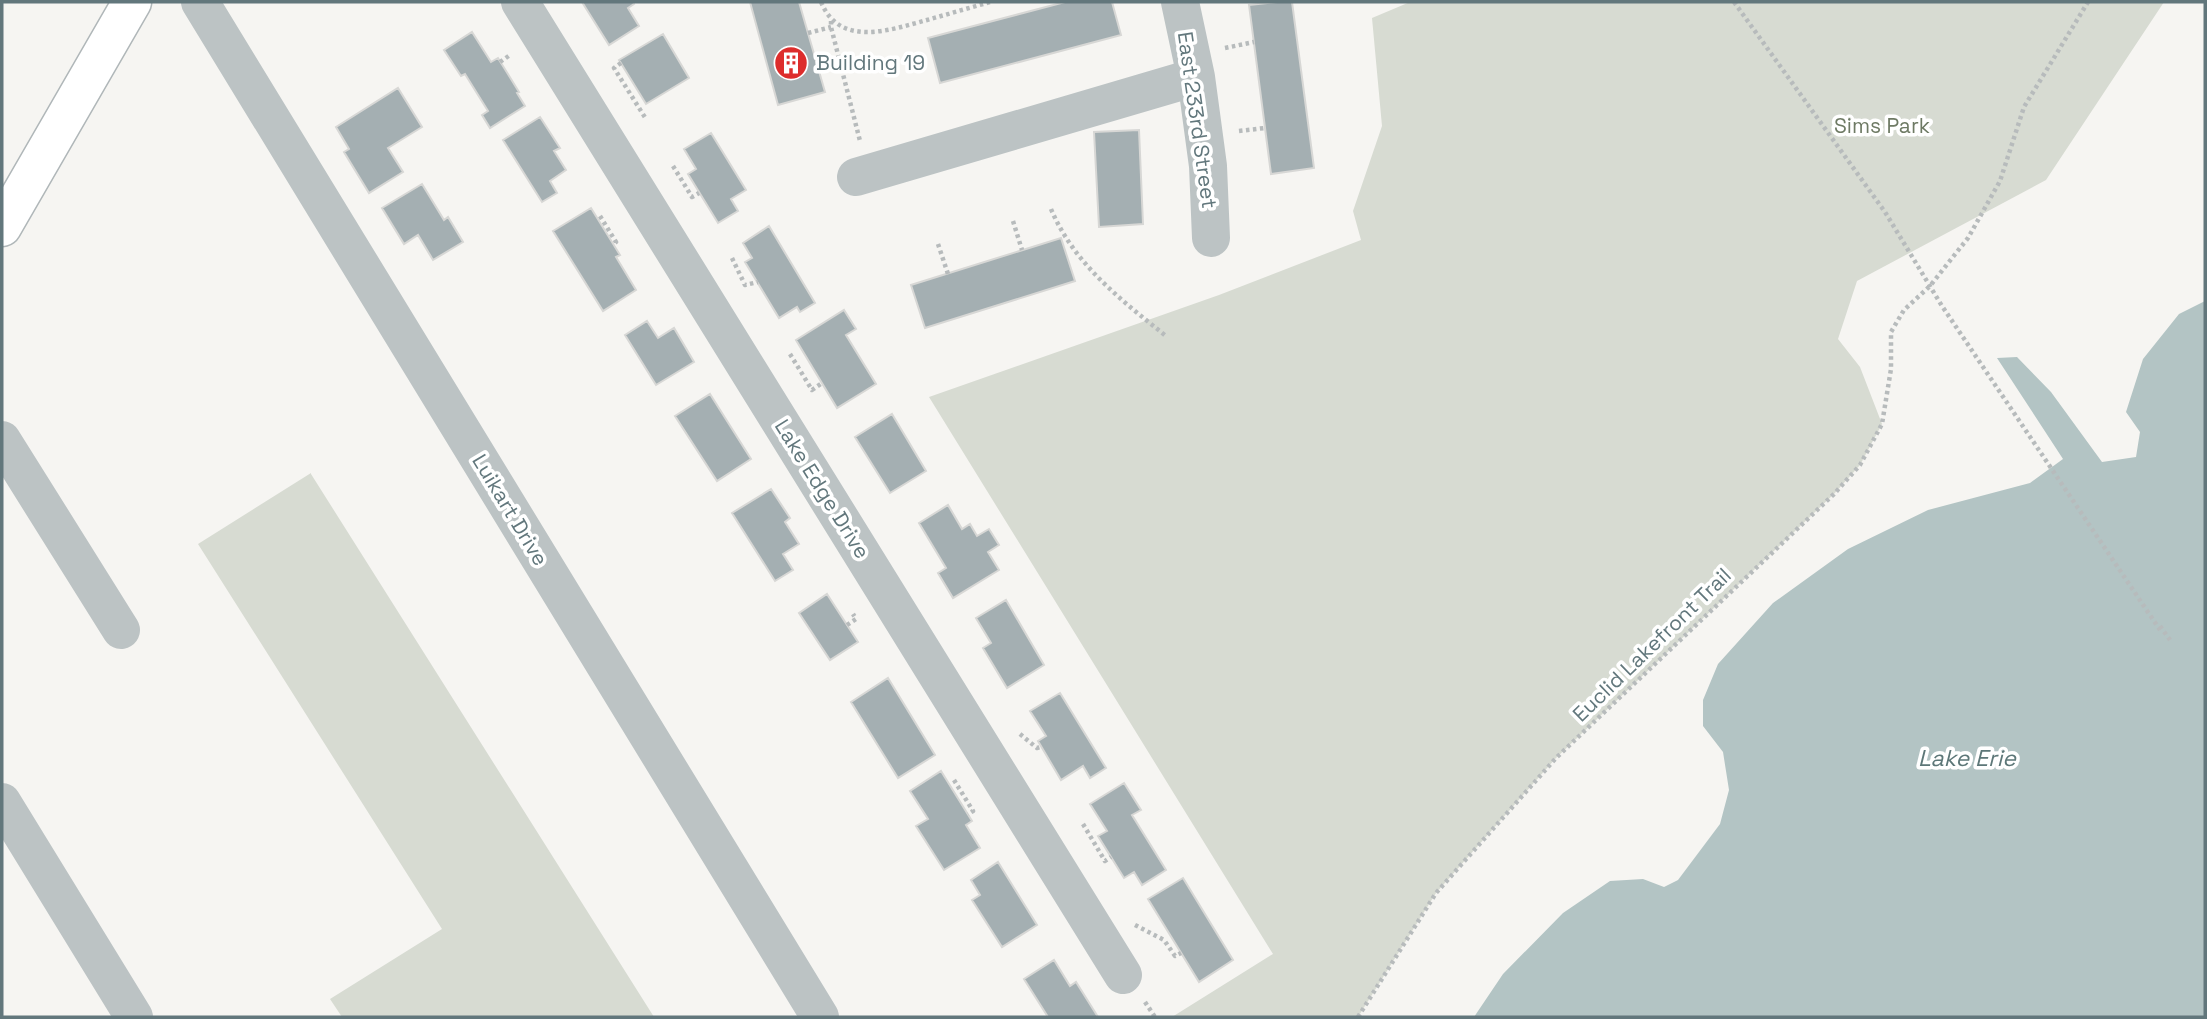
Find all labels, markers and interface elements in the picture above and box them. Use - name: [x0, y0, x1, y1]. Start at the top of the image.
- street label: East 233rd Street: [1172, 30, 1223, 210]
- building icon: Building 19: [772, 44, 810, 82]
- place label: Building 19: [816, 49, 925, 76]
- park label: Sims Park: [1834, 112, 1930, 139]
- street label: Lake Edge Drive: [769, 414, 876, 563]
- street label: Luikart Drive: [466, 449, 554, 571]
- street label: Euclid Lakefront Trail: [1567, 562, 1737, 727]
- water label: Lake Erie: [1918, 743, 2017, 773]

